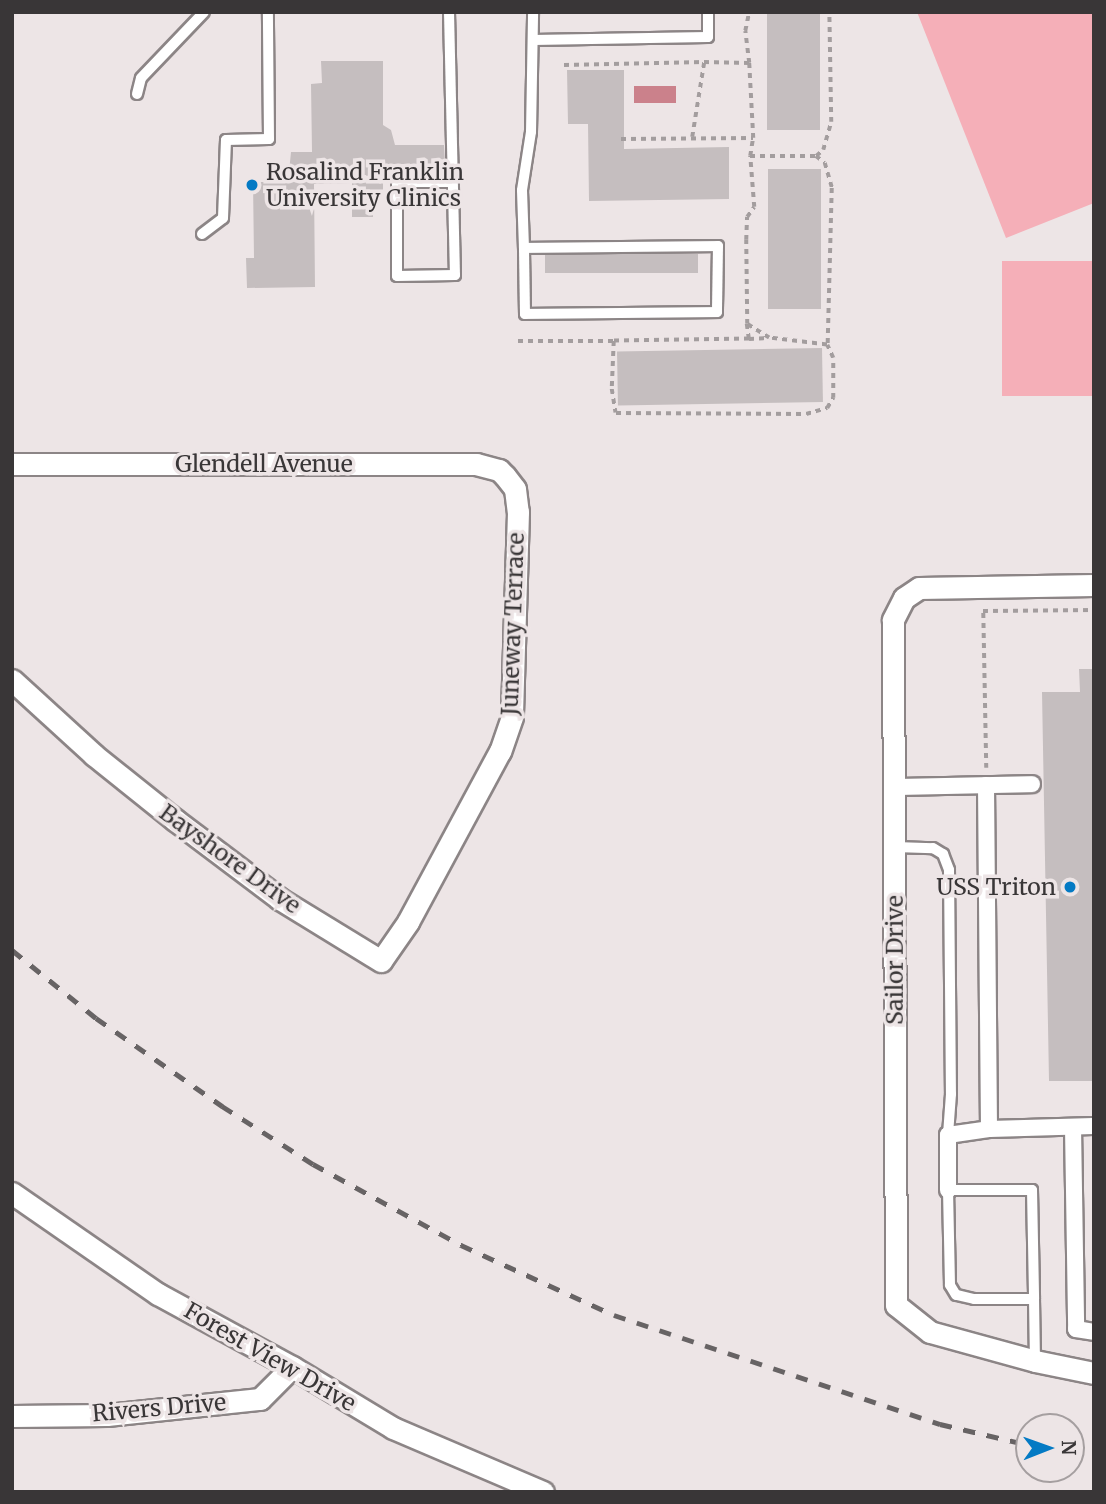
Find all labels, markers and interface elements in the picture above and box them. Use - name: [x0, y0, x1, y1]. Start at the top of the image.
- place label: Rosalind Franklin University Clinics: [266, 158, 464, 212]
- marker: Rosalind Franklin University Clinics: [244, 177, 260, 193]
- street label: Glendell Avenue: [175, 450, 353, 478]
- street label: Juneway Terrace: [496, 532, 530, 716]
- street label: Bayshore Drive: [154, 799, 306, 919]
- place label: USS Triton: [936, 873, 1056, 901]
- marker: USS Triton: [1062, 879, 1078, 895]
- street label: Sailor Drive: [881, 895, 909, 1025]
- street label: Forest View Drive: [179, 1297, 361, 1417]
- street label: Rivers Drive: [91, 1388, 227, 1428]
- north arrow: [1015, 1413, 1085, 1483]
- text: N: [1057, 1440, 1081, 1455]

